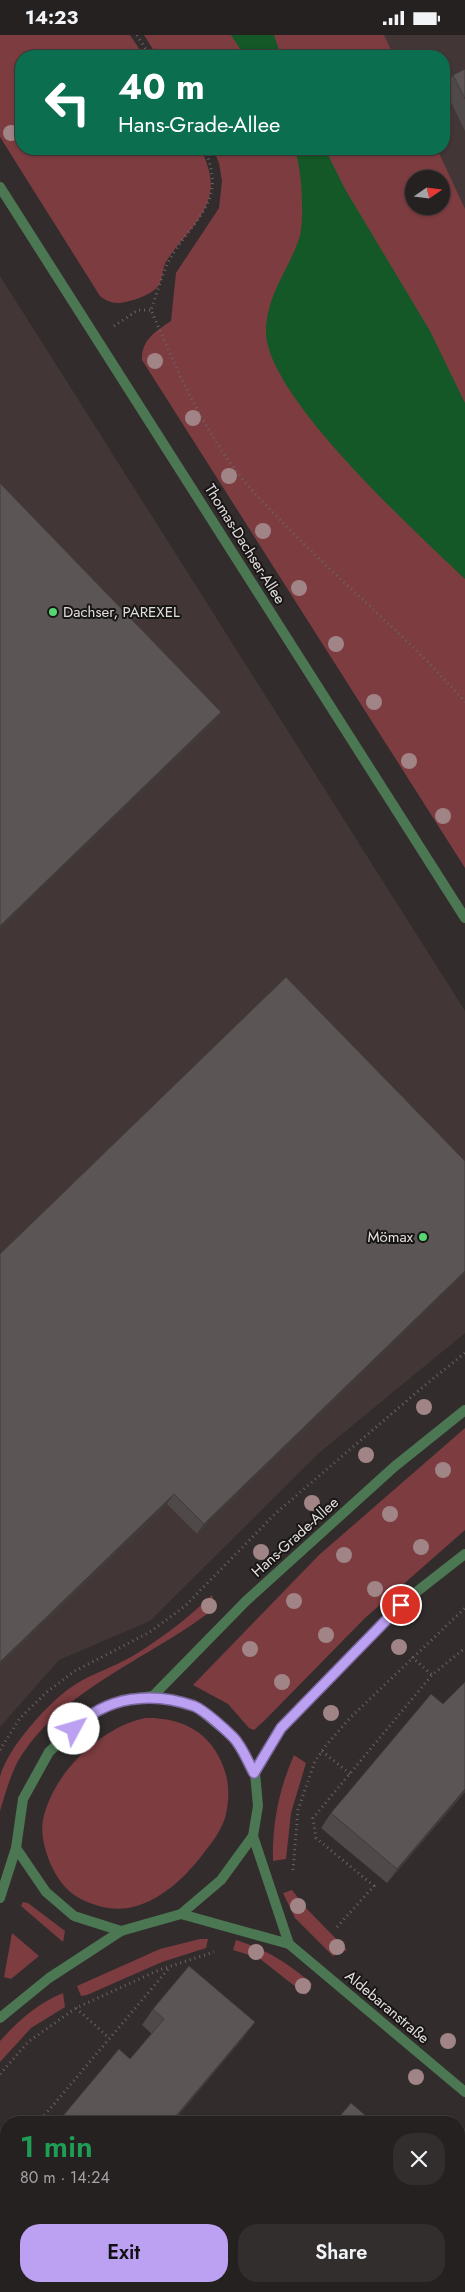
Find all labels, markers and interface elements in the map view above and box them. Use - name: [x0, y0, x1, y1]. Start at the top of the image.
- text: 14:23: [25, 4, 78, 31]
- text: 40 m: [118, 62, 205, 112]
- icon: left: [35, 70, 100, 135]
- text: Hans-Grade-Allee: [118, 108, 280, 140]
- north arrow: [405, 170, 450, 215]
- map controls: [405, 170, 450, 215]
- street label: Thomas-Dachser-Allee: [199, 480, 291, 609]
- place label: Dachser, PAREXEL: [63, 601, 180, 623]
- marker: Dachser, PAREXEL: [47, 606, 59, 618]
- place label: Mömax: [367, 1226, 414, 1248]
- marker: Mömax: [417, 1231, 429, 1243]
- street label: Hans-Grade-Allee: [247, 1492, 344, 1582]
- pin: [380, 1584, 422, 1626]
- icon: arrive: [387, 1591, 415, 1619]
- position arrow: [47, 1702, 99, 1754]
- street label: Aldebaranstraße: [340, 1965, 434, 2049]
- text: 1 min: [20, 2125, 93, 2168]
- button: close: [393, 2133, 445, 2185]
- text: 80 m · 14:24: [20, 2166, 110, 2189]
- button: Exit: [20, 2224, 228, 2282]
- button: Share: [238, 2224, 445, 2282]

